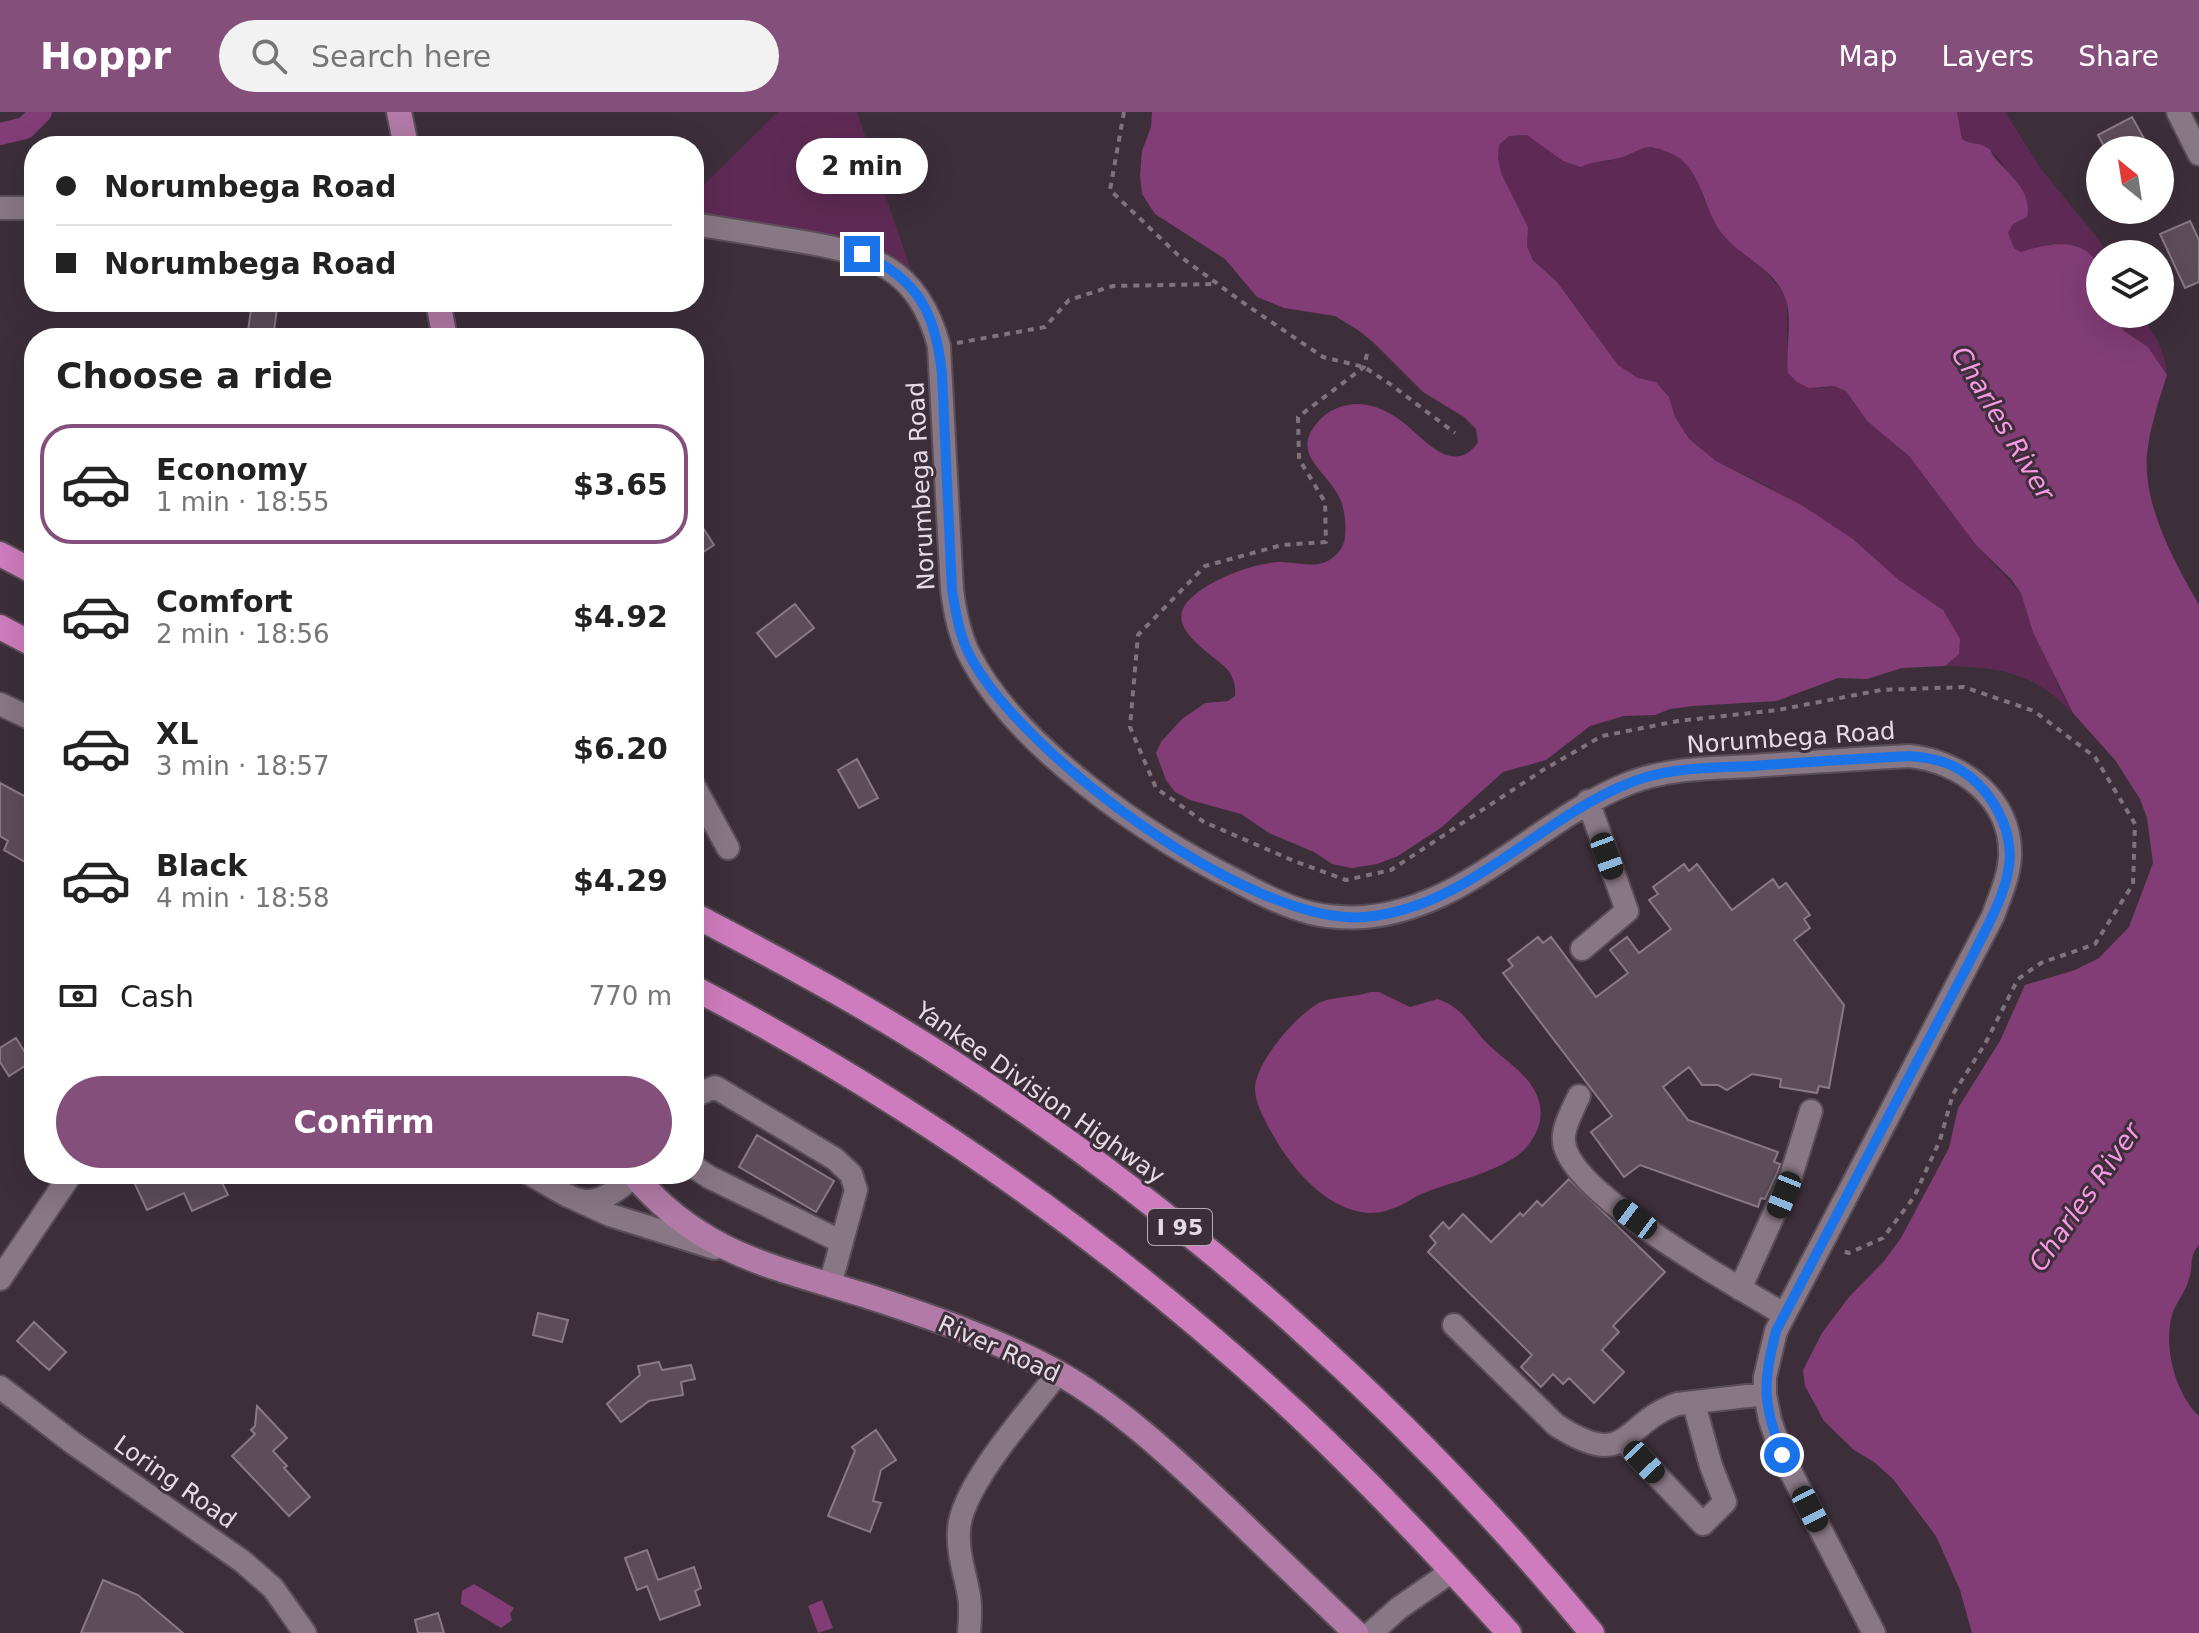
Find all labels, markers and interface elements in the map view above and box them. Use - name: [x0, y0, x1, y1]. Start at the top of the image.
- search box: [219, 20, 779, 92]
- text: Hoppr: [40, 34, 171, 78]
- icon: search: [247, 34, 291, 78]
- text: Search here: [311, 39, 491, 74]
- text: Map: [1838, 40, 1898, 73]
- text: Layers: [1942, 40, 2034, 73]
- text: Share: [2078, 40, 2159, 73]
- north arrow: [2086, 136, 2174, 224]
- map controls: [2086, 136, 2174, 328]
- callout: 2 min: [796, 138, 928, 194]
- text: 2 min: [821, 151, 903, 181]
- text: Norumbega Road: [104, 169, 397, 204]
- route end: [844, 236, 880, 272]
- button: layers: [2086, 240, 2174, 328]
- text: Norumbega Road: [104, 246, 397, 281]
- water label: Charles River: [1945, 341, 2062, 507]
- text: Choose a ride: [56, 355, 333, 396]
- street label: Norumbega Road: [902, 381, 940, 591]
- icon: car: [60, 448, 132, 520]
- text: Economy: [156, 452, 308, 487]
- text: $3.65: [573, 467, 668, 502]
- text: 1 min · 18:55: [156, 487, 330, 517]
- icon: car: [60, 580, 132, 652]
- text: Comfort: [156, 584, 293, 619]
- text: $4.92: [573, 599, 668, 634]
- text: 2 min · 18:56: [156, 619, 330, 649]
- icon: car: [60, 712, 132, 784]
- text: XL: [156, 716, 198, 751]
- street label: Norumbega Road: [1686, 717, 1896, 759]
- text: $6.20: [573, 731, 668, 766]
- text: 3 min · 18:57: [156, 751, 330, 781]
- car: [1588, 829, 1626, 883]
- icon: car: [60, 844, 132, 916]
- text: Black: [156, 848, 247, 883]
- text: $4.29: [573, 863, 668, 898]
- text: 4 min · 18:58: [156, 883, 330, 913]
- icon: cash: [56, 974, 100, 1018]
- text: Cash: [120, 979, 194, 1014]
- text: 770 m: [589, 981, 672, 1011]
- street label: Yankee Division Highway: [909, 996, 1170, 1190]
- button: Confirm: [56, 1076, 672, 1168]
- water label: Charles River: [2023, 1115, 2148, 1277]
- car: [1764, 1168, 1804, 1222]
- car: [1609, 1195, 1661, 1243]
- road number: I 95: [1148, 1209, 1212, 1245]
- street label: River Road: [934, 1310, 1064, 1388]
- street label: Loring Road: [109, 1430, 241, 1534]
- car: [1619, 1436, 1669, 1488]
- route start: [1764, 1437, 1800, 1473]
- car: [1788, 1482, 1832, 1536]

